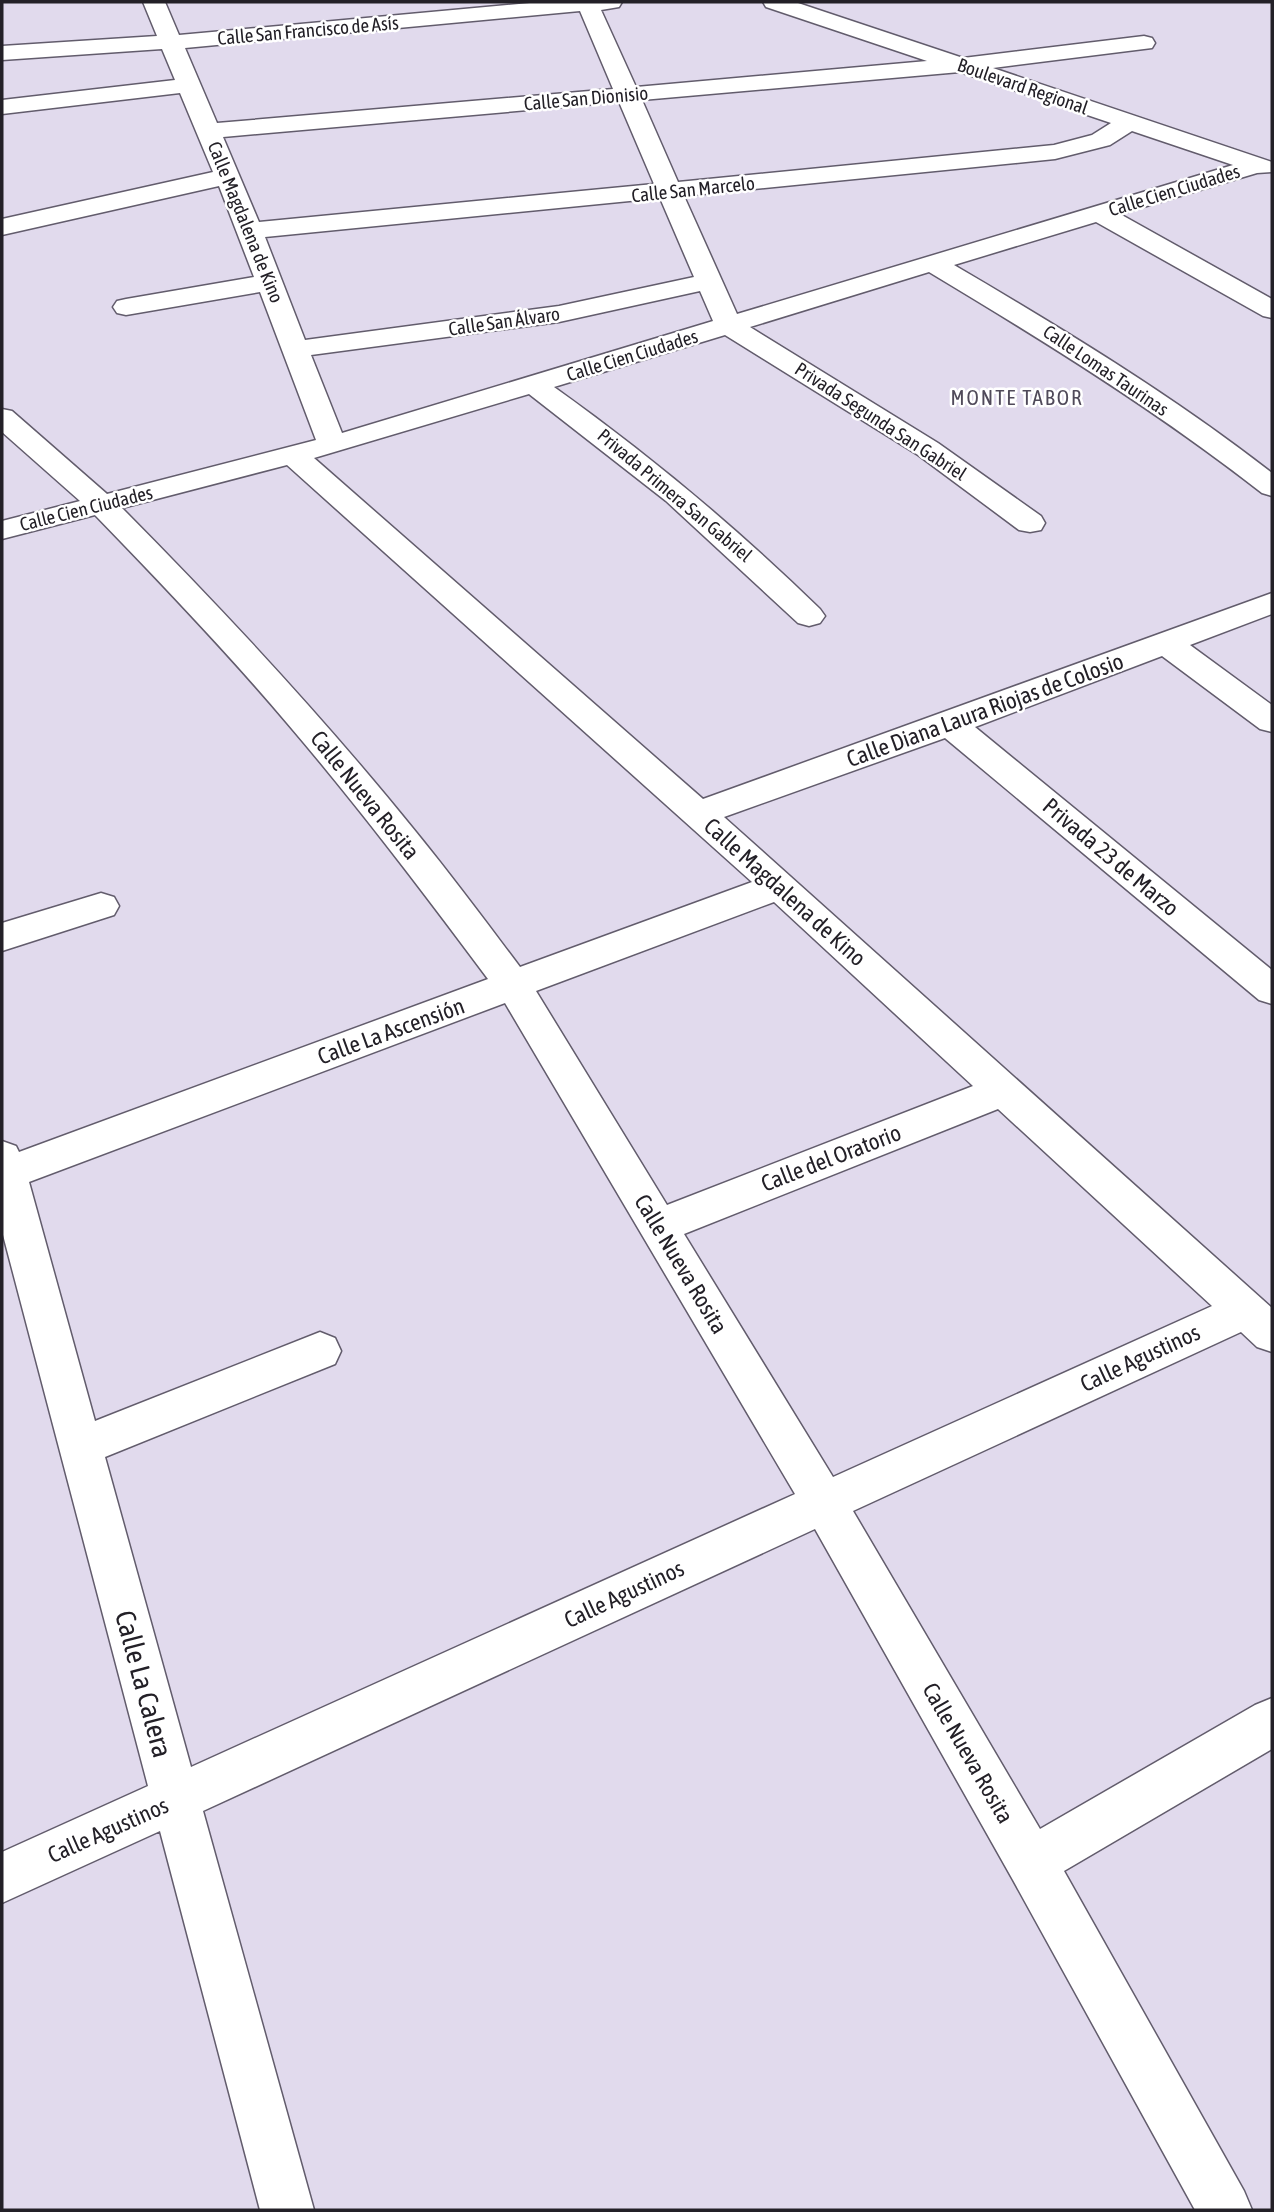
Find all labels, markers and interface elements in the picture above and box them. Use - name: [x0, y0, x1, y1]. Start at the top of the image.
- street label: Calle San Francisco de Asís: [217, 11, 400, 49]
- street label: Boulevard Regional: [955, 53, 1091, 119]
- street label: Calle San Dionisio: [523, 82, 649, 114]
- street label: Calle Magdalena de Kino: [204, 138, 288, 306]
- street label: Calle Cien Ciudades: [1106, 159, 1243, 220]
- street label: Calle San Marcelo: [630, 172, 756, 206]
- street label: Calle San Álvaro: [447, 302, 561, 340]
- street label: Calle Lomas Taurinas: [1039, 320, 1173, 420]
- street label: Calle Cien Ciudades: [564, 324, 701, 385]
- street label: Privada Segunda San Gabriel: [791, 357, 971, 485]
- district label: MONTE TABOR: [950, 385, 1084, 409]
- street label: Privada Primera San Gabriel: [593, 424, 757, 566]
- street label: Calle Cien Ciudades: [17, 481, 155, 535]
- street label: Calle Diana Laura Riojas de Colosio: [843, 648, 1127, 772]
- street label: Calle Nueva Rosita: [305, 726, 425, 864]
- street label: Privada 23 de Marzo: [1038, 793, 1184, 921]
- street label: Calle Magdalena de Kino: [699, 813, 871, 971]
- street label: Calle La Ascensión: [314, 992, 468, 1070]
- street label: Calle del Oratorio: [757, 1119, 905, 1197]
- street label: Calle Nueva Rosita: [629, 1190, 733, 1338]
- street label: Calle Agustinos: [1076, 1319, 1204, 1397]
- street label: Calle Agustinos: [560, 1555, 688, 1633]
- street label: Calle La Calera: [109, 1607, 179, 1761]
- street label: Calle Nueva Rosita: [917, 1678, 1019, 1828]
- street label: Calle Agustinos: [44, 1792, 172, 1868]

